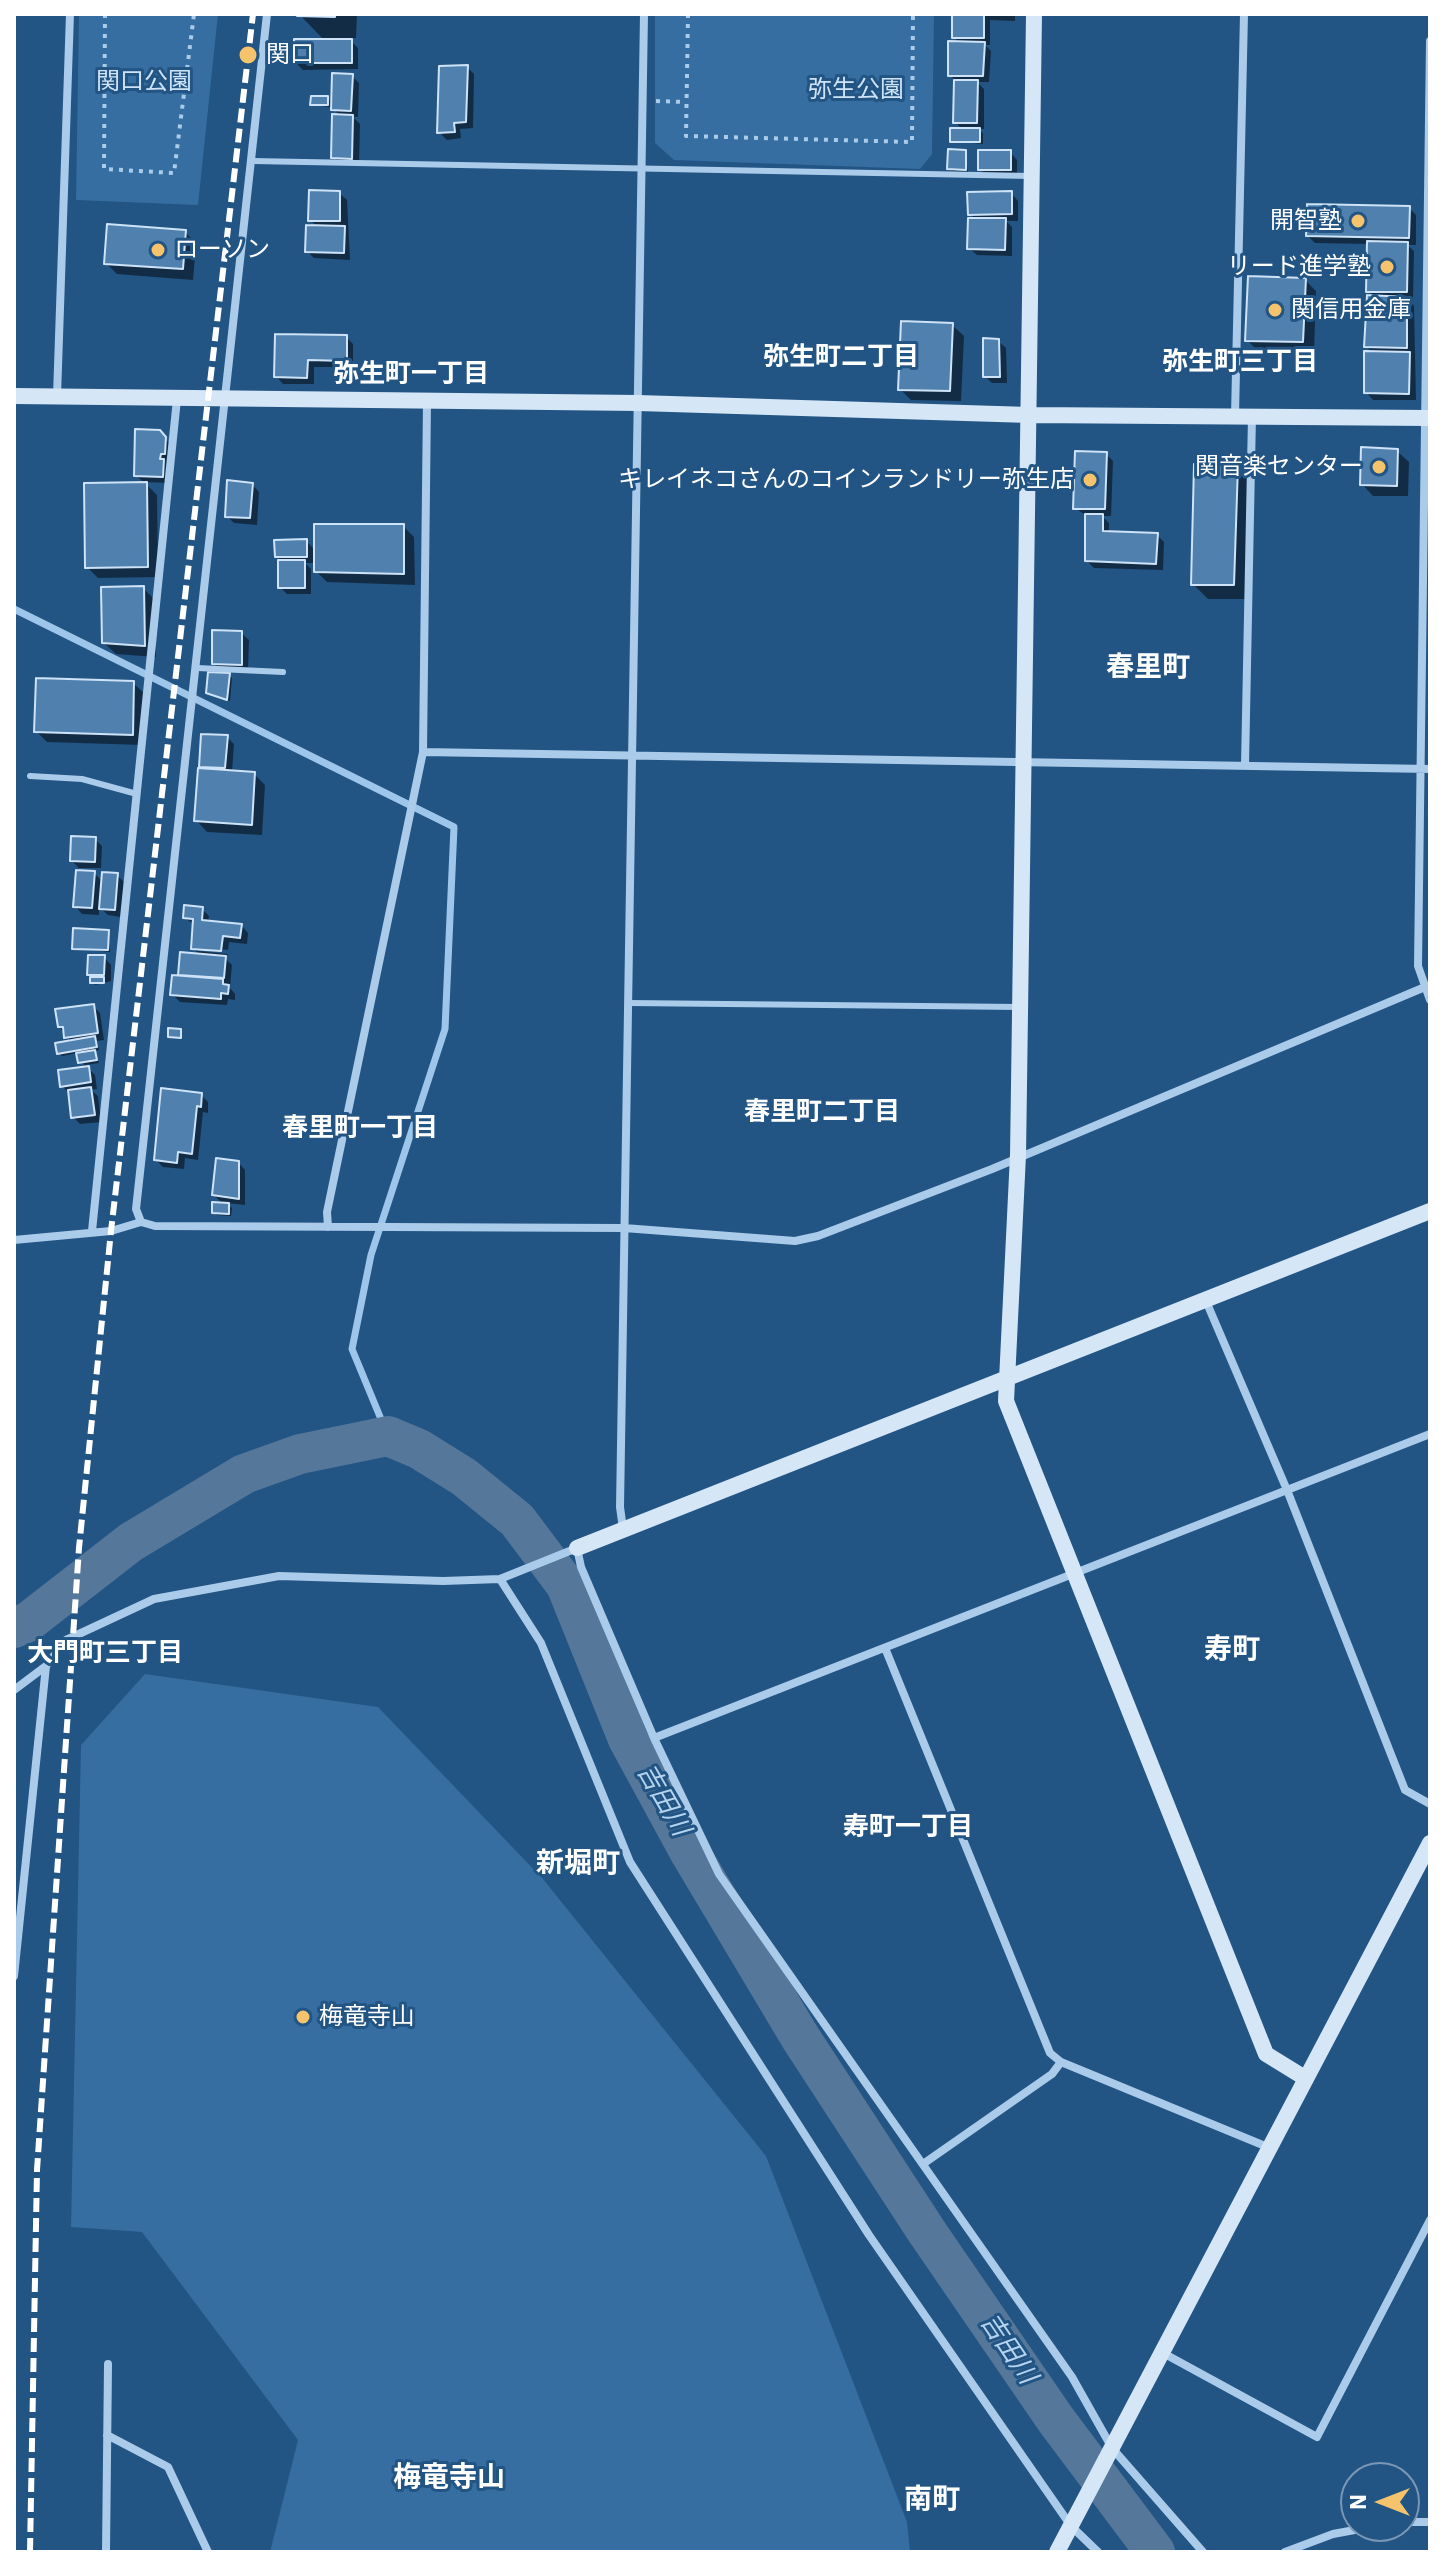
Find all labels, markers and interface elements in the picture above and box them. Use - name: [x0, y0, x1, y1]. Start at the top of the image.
- place label: 関口: [266, 41, 314, 69]
- marker: 関口: [237, 44, 259, 66]
- park label: 関口公園: [96, 68, 192, 96]
- park label: 弥生公園: [808, 76, 904, 104]
- place label: 開智塾: [1270, 207, 1342, 235]
- marker: 開智塾: [1349, 212, 1367, 230]
- place label: ローソン: [174, 236, 270, 264]
- marker: ローソン: [149, 241, 167, 259]
- place label: リード進学塾: [1227, 253, 1371, 281]
- marker: リード進学塾: [1378, 258, 1396, 276]
- place label: 関信用金庫: [1291, 296, 1411, 324]
- marker: 関信用金庫: [1266, 301, 1284, 319]
- district label: 弥生町二丁目: [763, 341, 919, 373]
- district label: 弥生町三丁目: [1162, 346, 1318, 378]
- district label: 弥生町一丁目: [333, 358, 489, 390]
- place label: 関音楽センター: [1195, 453, 1363, 481]
- marker: 関音楽センター: [1370, 458, 1388, 476]
- place label: キレイネコさんのコインランドリー弥生店: [618, 466, 1074, 494]
- marker: キレイネコさんのコインランドリー弥生店: [1081, 471, 1099, 489]
- district label: 春里町: [1106, 651, 1190, 685]
- district label: 春里町二丁目: [744, 1096, 900, 1128]
- district label: 春里町一丁目: [282, 1112, 438, 1144]
- district label: 寿町: [1204, 1633, 1260, 1667]
- district label: 大門町三丁目: [27, 1637, 183, 1669]
- water label: 吉田川: [630, 1758, 696, 1842]
- district label: 寿町一丁目: [843, 1811, 973, 1843]
- district label: 新堀町: [536, 1847, 620, 1881]
- place label: 梅竜寺山: [319, 2003, 415, 2031]
- marker: 梅竜寺山: [294, 2008, 312, 2026]
- water label: 吉田川: [973, 2308, 1043, 2390]
- district label: 梅竜寺山: [393, 2461, 505, 2495]
- north arrow: [1340, 2462, 1420, 2542]
- district label: 南町: [904, 2483, 960, 2517]
- text: N: [1343, 2494, 1372, 2510]

